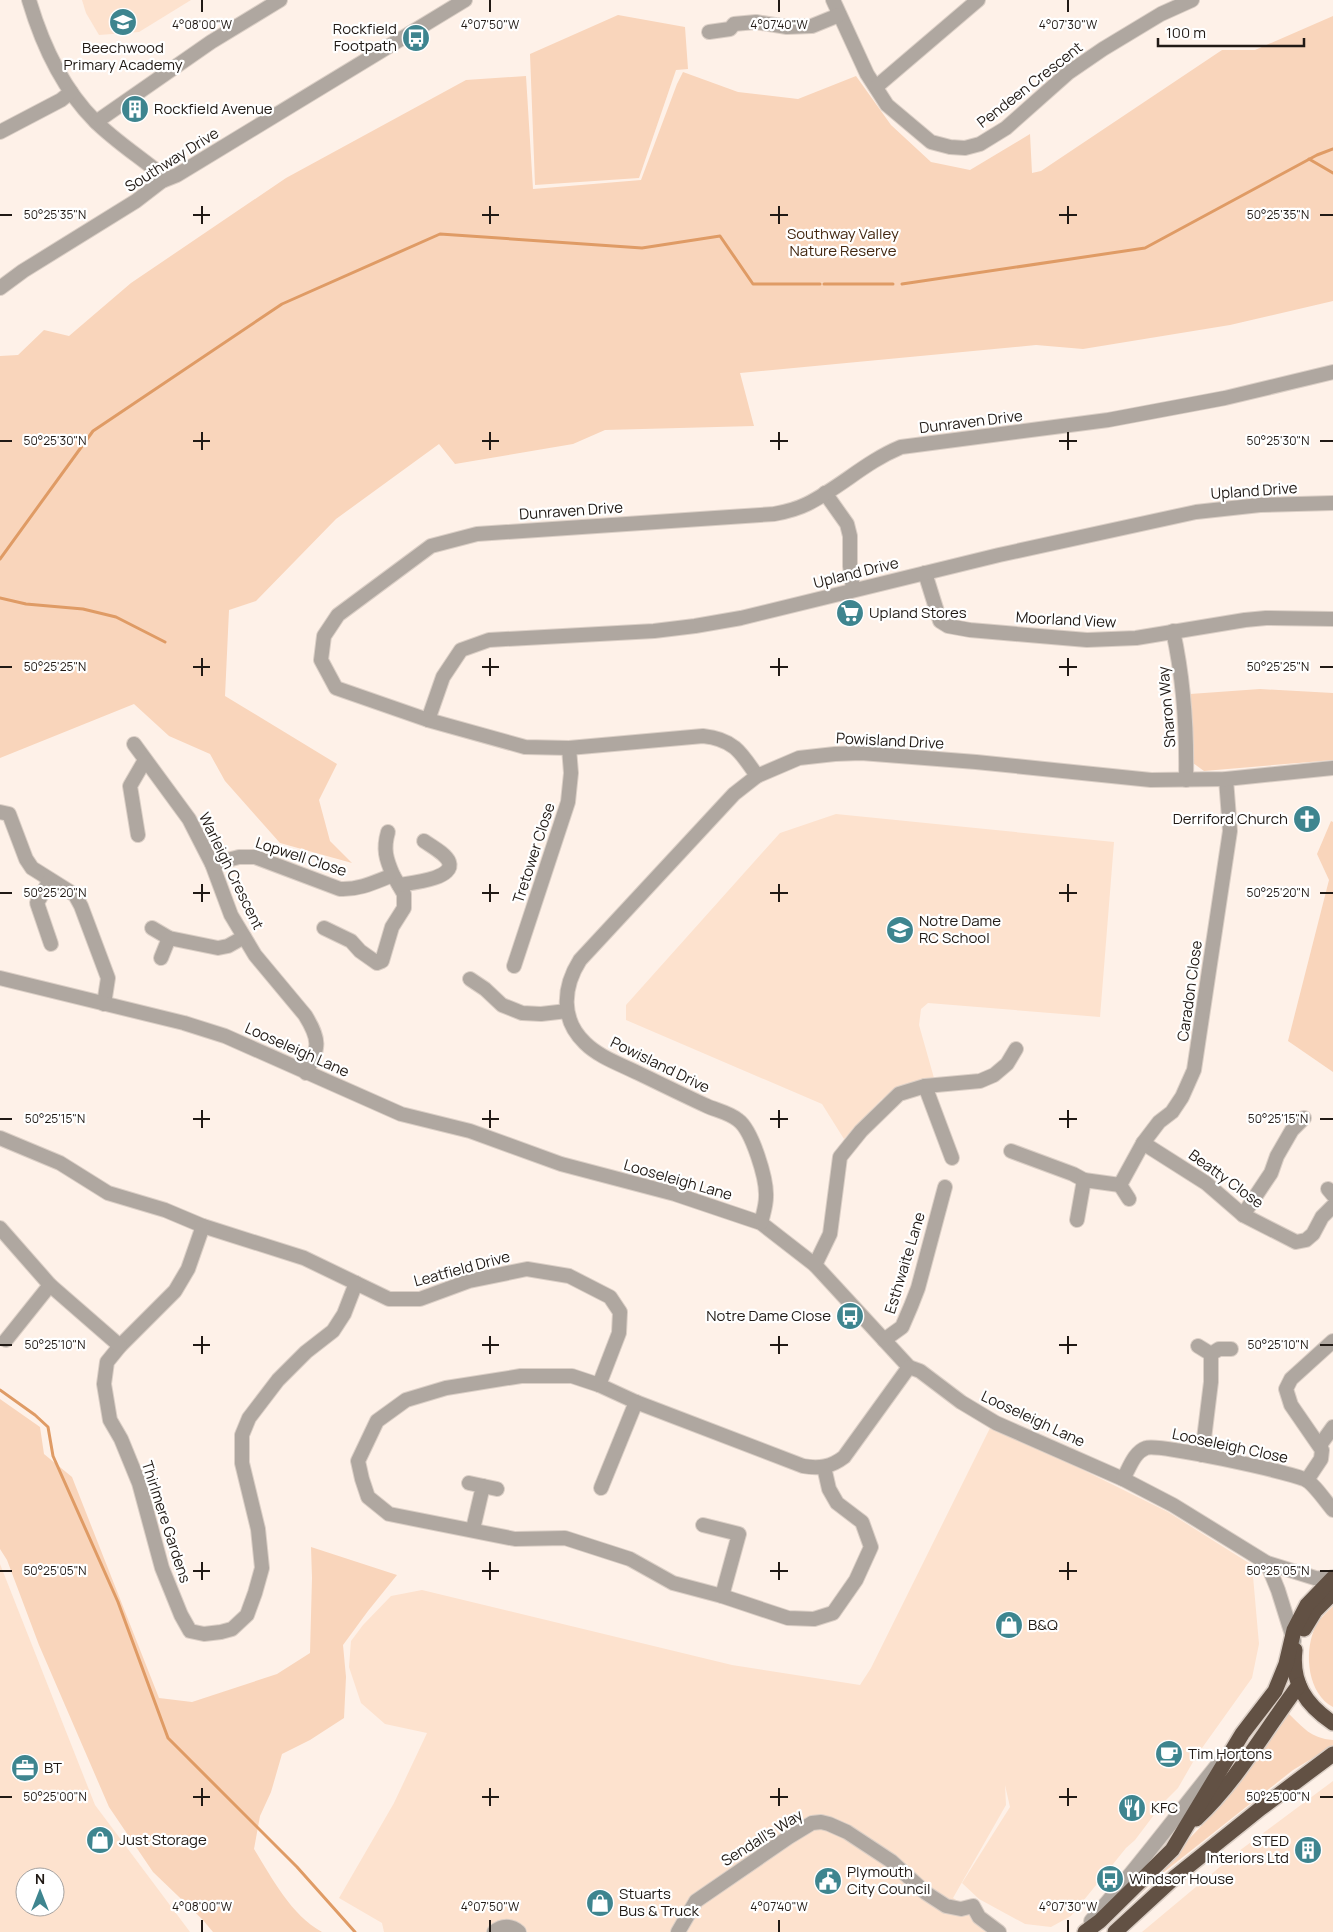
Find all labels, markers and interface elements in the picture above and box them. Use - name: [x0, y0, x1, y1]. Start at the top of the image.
- school or university icon: Beechwood Primary Academy: [108, 7, 138, 37]
- scale bar: [1158, 15, 1304, 47]
- text: 4°08'00"W: [172, 16, 233, 33]
- text: 4°07'50"W: [461, 16, 520, 33]
- text: 4°07'40"W: [750, 16, 808, 33]
- text: 4°07'30"W: [1039, 16, 1098, 33]
- place label: Rockfield Footpath: [333, 18, 397, 56]
- text: 100 m: [1166, 22, 1206, 43]
- bus stop icon: Rockfield Footpath: [401, 23, 431, 53]
- place label: Beechwood Primary Academy: [63, 37, 183, 75]
- street label: Pendeen Crescent: [973, 37, 1087, 132]
- building icon: Rockfield Avenue: [120, 94, 150, 124]
- place label: Rockfield Avenue: [154, 98, 273, 119]
- street label: Southway Drive: [121, 122, 223, 197]
- text: 50°25'35"N: [24, 206, 86, 223]
- text: 50°25'35"N: [1247, 206, 1309, 223]
- park label: Southway Valley Nature Reserve: [787, 223, 899, 261]
- street label: Dunraven Drive: [918, 405, 1024, 438]
- text: 50°25'30"N: [24, 432, 86, 449]
- text: 50°25'30"N: [1247, 432, 1309, 449]
- street label: Upland Drive: [1210, 477, 1298, 504]
- street label: Dunraven Drive: [518, 496, 624, 525]
- street label: Upland Drive: [811, 552, 901, 593]
- supermarket icon: Upland Stores: [835, 598, 865, 628]
- place label: Upland Stores: [869, 602, 967, 623]
- street label: Moorland View: [1015, 606, 1117, 633]
- text: 50°25'25"N: [24, 658, 86, 675]
- text: 50°25'25"N: [1247, 658, 1309, 675]
- street label: Sharon Way: [1152, 665, 1181, 749]
- street label: Powisland Drive: [835, 727, 945, 754]
- street label: Tretower Close: [507, 800, 560, 906]
- church icon: Derriford Church: [1292, 804, 1322, 834]
- place label: Derriford Church: [1173, 808, 1288, 829]
- street label: Warleigh Crescent: [194, 809, 269, 933]
- street label: Lopwell Close: [253, 832, 350, 881]
- text: 50°25'20"N: [23, 884, 87, 901]
- text: 50°25'20"N: [1246, 884, 1310, 901]
- place label: Notre Dame RC School: [919, 910, 1001, 948]
- school or university icon: Notre Dame RC School: [885, 915, 915, 945]
- street label: Caradon Close: [1172, 939, 1207, 1043]
- street label: Looseleigh Lane: [242, 1017, 353, 1082]
- street label: Powisland Drive: [607, 1031, 714, 1098]
- text: 50°25'15"N: [25, 1110, 85, 1127]
- text: 50°25'15"N: [1248, 1110, 1308, 1127]
- street label: Beatty Close: [1185, 1144, 1268, 1213]
- street label: Looseleigh Lane: [621, 1154, 735, 1205]
- street label: Esthwaite Lane: [879, 1209, 930, 1316]
- street label: Leatfield Drive: [411, 1246, 513, 1291]
- bus stop icon: Notre Dame Close: [835, 1301, 865, 1331]
- place label: Notre Dame Close: [706, 1305, 831, 1326]
- text: 50°25'10"N: [25, 1336, 85, 1353]
- text: 50°25'10"N: [1248, 1336, 1308, 1353]
- street label: Looseleigh Lane: [978, 1385, 1089, 1452]
- street label: Looseleigh Close: [1170, 1423, 1290, 1468]
- street label: Thirlmere Gardens: [137, 1458, 196, 1586]
- text: 50°25'05"N: [23, 1562, 87, 1579]
- text: 50°25'05"N: [1246, 1562, 1310, 1579]
- shop icon: B&Q: [994, 1610, 1024, 1640]
- place label: B&Q: [1028, 1614, 1058, 1635]
- cafe icon: Tim Hortons: [1154, 1739, 1184, 1769]
- place label: Tim Hortons: [1188, 1743, 1272, 1764]
- office icon: BT: [10, 1753, 40, 1783]
- place label: BT: [44, 1757, 62, 1778]
- text: 50°25'00"N: [23, 1788, 87, 1805]
- text: 50°25'00"N: [1246, 1788, 1310, 1805]
- restaurant icon: KFC: [1117, 1793, 1147, 1823]
- place label: KFC: [1151, 1797, 1178, 1818]
- street label: Sendall's Way: [717, 1804, 807, 1871]
- shop icon: Just Storage: [85, 1825, 115, 1855]
- place label: Just Storage: [119, 1829, 207, 1850]
- place label: STED Interiors Ltd: [1206, 1830, 1289, 1868]
- building icon: STED Interiors Ltd: [1293, 1835, 1323, 1865]
- place label: Plymouth City Council: [847, 1861, 930, 1899]
- bus stop icon: Windsor House: [1095, 1864, 1125, 1894]
- public building icon: Plymouth City Council: [813, 1866, 843, 1896]
- north arrow: [15, 1867, 65, 1917]
- place label: Windsor House: [1129, 1868, 1234, 1889]
- text: N: [35, 1869, 45, 1888]
- place label: Stuarts Bus & Truck: [619, 1883, 700, 1921]
- shop icon: Stuarts Bus & Truck: [585, 1888, 615, 1918]
- text: 4°08'00"W: [172, 1898, 233, 1915]
- text: 4°07'50"W: [461, 1898, 520, 1915]
- text: 4°07'40"W: [750, 1898, 808, 1915]
- text: 4°07'30"W: [1039, 1898, 1098, 1915]

